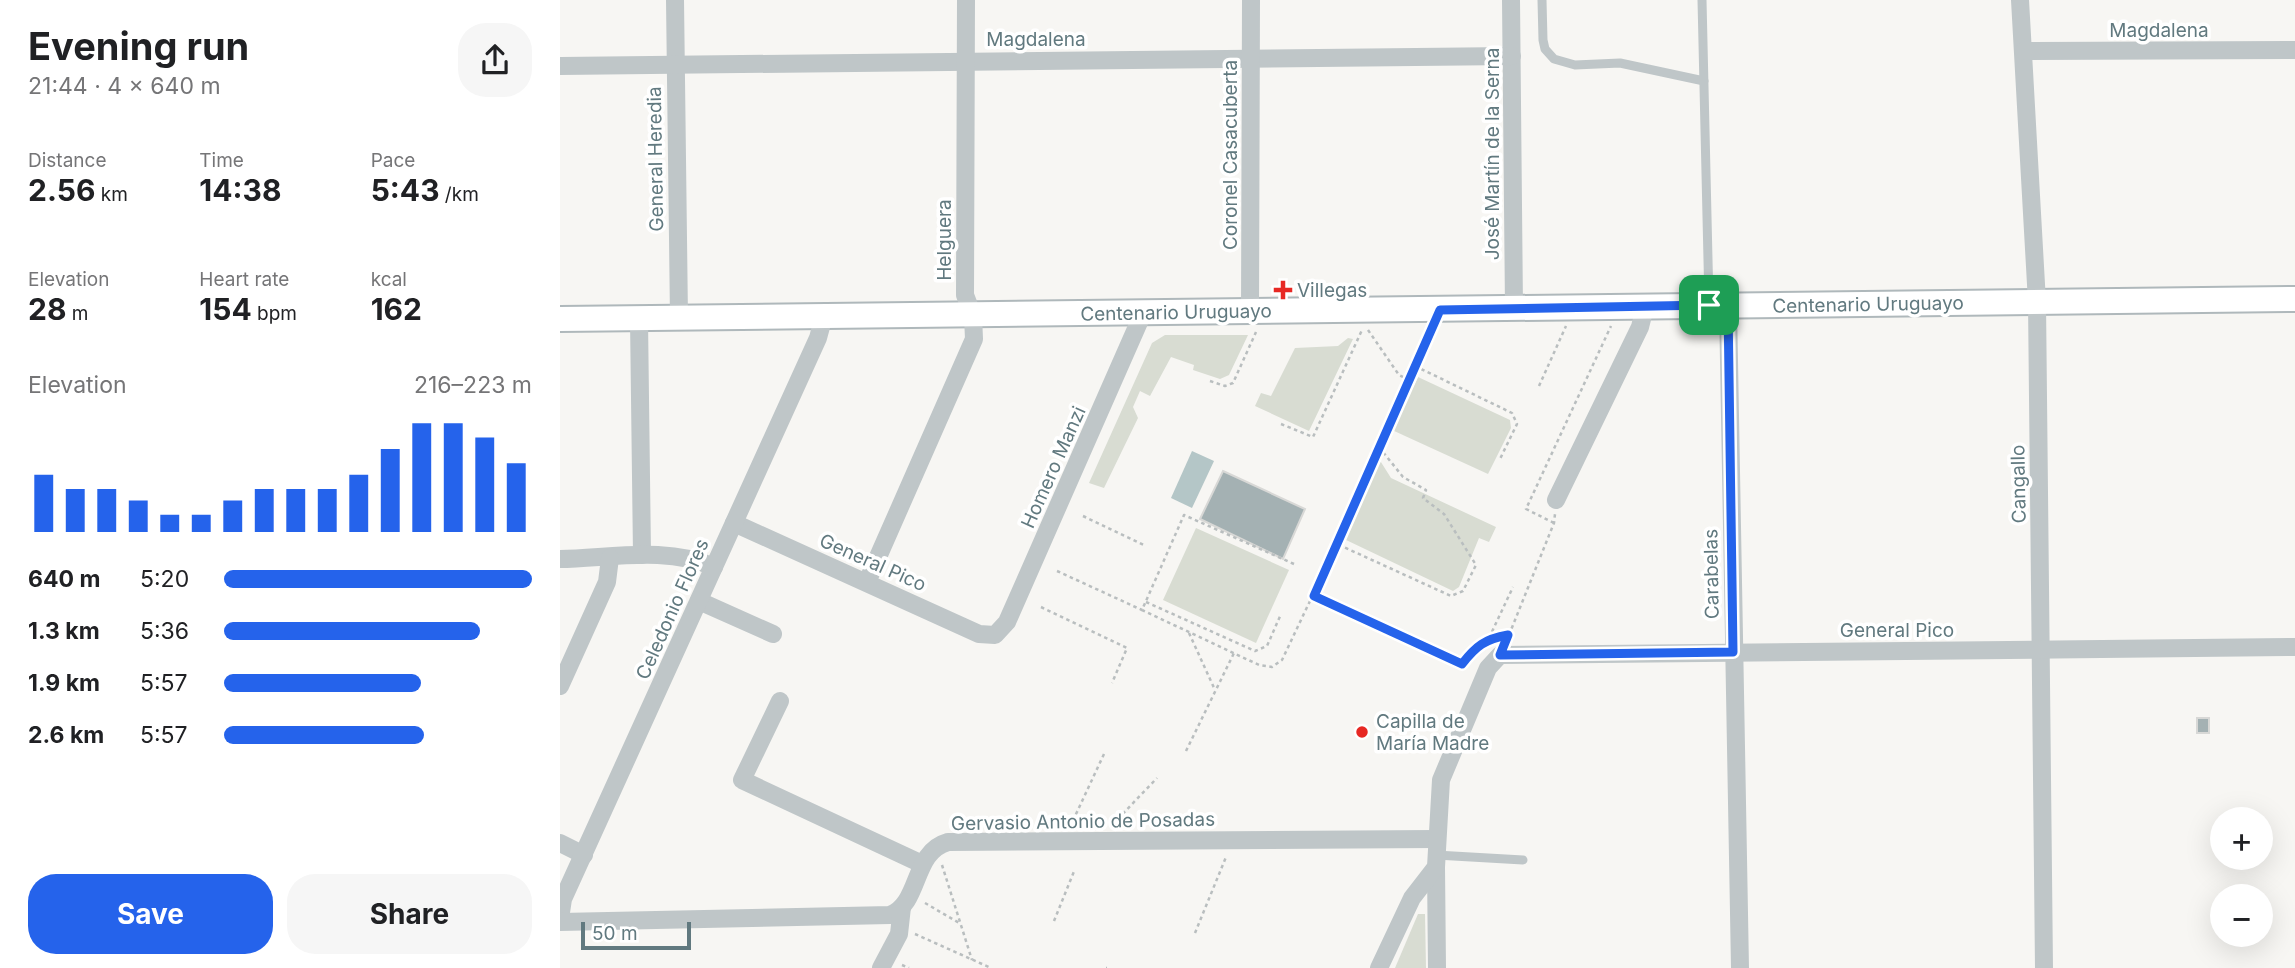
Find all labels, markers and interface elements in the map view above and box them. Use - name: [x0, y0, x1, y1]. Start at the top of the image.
- street label: Magdalena: [2109, 19, 2209, 42]
- text: Evening run: [28, 23, 249, 69]
- button: share: [458, 23, 532, 97]
- street label: Magdalena: [986, 28, 1086, 51]
- street label: José Martín de la Serna: [1481, 48, 1504, 260]
- street label: Coronel Casacuberta: [1219, 60, 1242, 250]
- text: 21:44 · 4 × 640 m: [28, 72, 221, 100]
- street label: General Heredia: [643, 86, 668, 232]
- text: Distance: [28, 149, 106, 172]
- text: Time: [199, 149, 244, 172]
- text: Pace: [371, 149, 415, 172]
- text: 2.56: [28, 172, 95, 208]
- text: 14:38: [199, 172, 281, 208]
- text: 5:43: [371, 172, 440, 208]
- text: km: [95, 183, 128, 206]
- text: /km: [440, 183, 479, 206]
- street label: Helguera: [933, 199, 956, 281]
- text: Elevation: [28, 268, 109, 291]
- text: Heart rate: [199, 268, 289, 291]
- text: kcal: [371, 268, 407, 291]
- pin: [1679, 275, 1739, 335]
- place label: Villegas: [1297, 279, 1367, 302]
- marker: Villegas: [1275, 282, 1291, 298]
- icon: arrive: [1690, 286, 1728, 324]
- text: 28: [28, 291, 66, 327]
- text: 154: [199, 291, 252, 327]
- text: 162: [371, 291, 422, 327]
- street label: Centenario Uruguayo: [1772, 291, 1964, 318]
- street label: Centenario Uruguayo: [1080, 299, 1272, 326]
- text: m: [66, 302, 88, 325]
- text: bpm: [252, 302, 297, 325]
- text: Elevation: [28, 371, 127, 399]
- text: 216–223 m: [414, 371, 532, 399]
- street label: Homero Manzi: [1016, 403, 1091, 532]
- street label: Cangallo: [2006, 444, 2031, 524]
- street label: General Pico: [816, 529, 930, 596]
- street label: Carabelas: [1699, 529, 1724, 619]
- street label: Celedonio Flores: [631, 535, 714, 683]
- text: 640 m: [28, 565, 100, 593]
- text: 5:20: [140, 565, 189, 593]
- text: 1.3 km: [28, 617, 100, 645]
- text: 5:36: [140, 617, 189, 645]
- street label: General Pico: [1840, 619, 1954, 642]
- text: 1.9 km: [28, 669, 100, 697]
- text: 5:57: [140, 669, 188, 697]
- place label: Capilla de María Madre: [1376, 710, 1489, 755]
- text: 2.6 km: [28, 721, 104, 749]
- text: 5:57: [140, 721, 188, 749]
- marker: Capilla de María Madre: [1354, 724, 1370, 740]
- map controls: [2210, 807, 2273, 947]
- button: +: [2210, 807, 2273, 870]
- street label: Gervasio Antonio de Posadas: [951, 808, 1215, 835]
- button: Save: [28, 874, 273, 954]
- button: Share: [287, 874, 532, 954]
- button: −: [2210, 884, 2273, 947]
- scale bar: [581, 919, 691, 951]
- text: 50 m: [592, 922, 638, 945]

